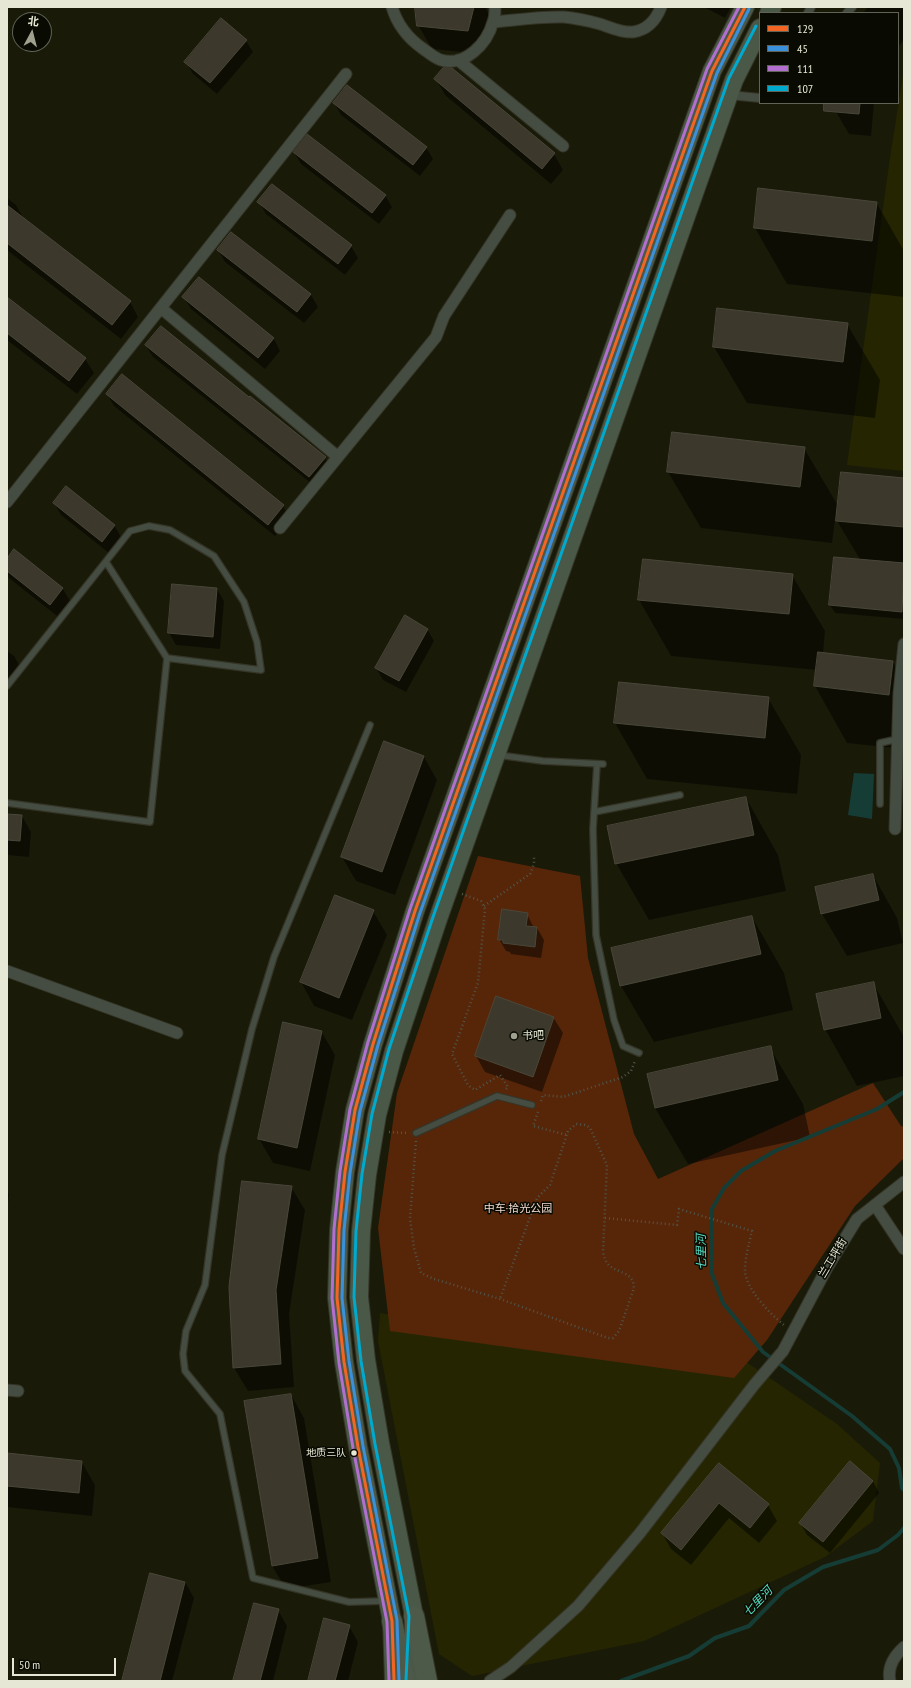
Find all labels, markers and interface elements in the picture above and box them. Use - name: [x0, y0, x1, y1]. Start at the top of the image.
- north arrow: [12, 12, 52, 52]
- legend: [759, 12, 899, 104]
- text: 北: [27, 13, 40, 29]
- text: 129: [797, 21, 813, 36]
- text: 45: [797, 41, 808, 56]
- text: 111: [797, 61, 813, 76]
- text: 107: [797, 81, 813, 96]
- place label: 书吧: [522, 1029, 544, 1043]
- marker: 书吧: [509, 1031, 519, 1041]
- park label: 中车·拾光公园: [484, 1202, 552, 1216]
- water label: 七里河: [694, 1234, 710, 1270]
- street label: 兰工坪街: [816, 1236, 850, 1280]
- place label: 地质三队: [306, 1447, 346, 1459]
- marker: 地质三队: [349, 1448, 359, 1458]
- water label: 七里河: [740, 1584, 776, 1620]
- scale bar: [14, 1650, 118, 1676]
- text: 50 m: [19, 1657, 40, 1672]

